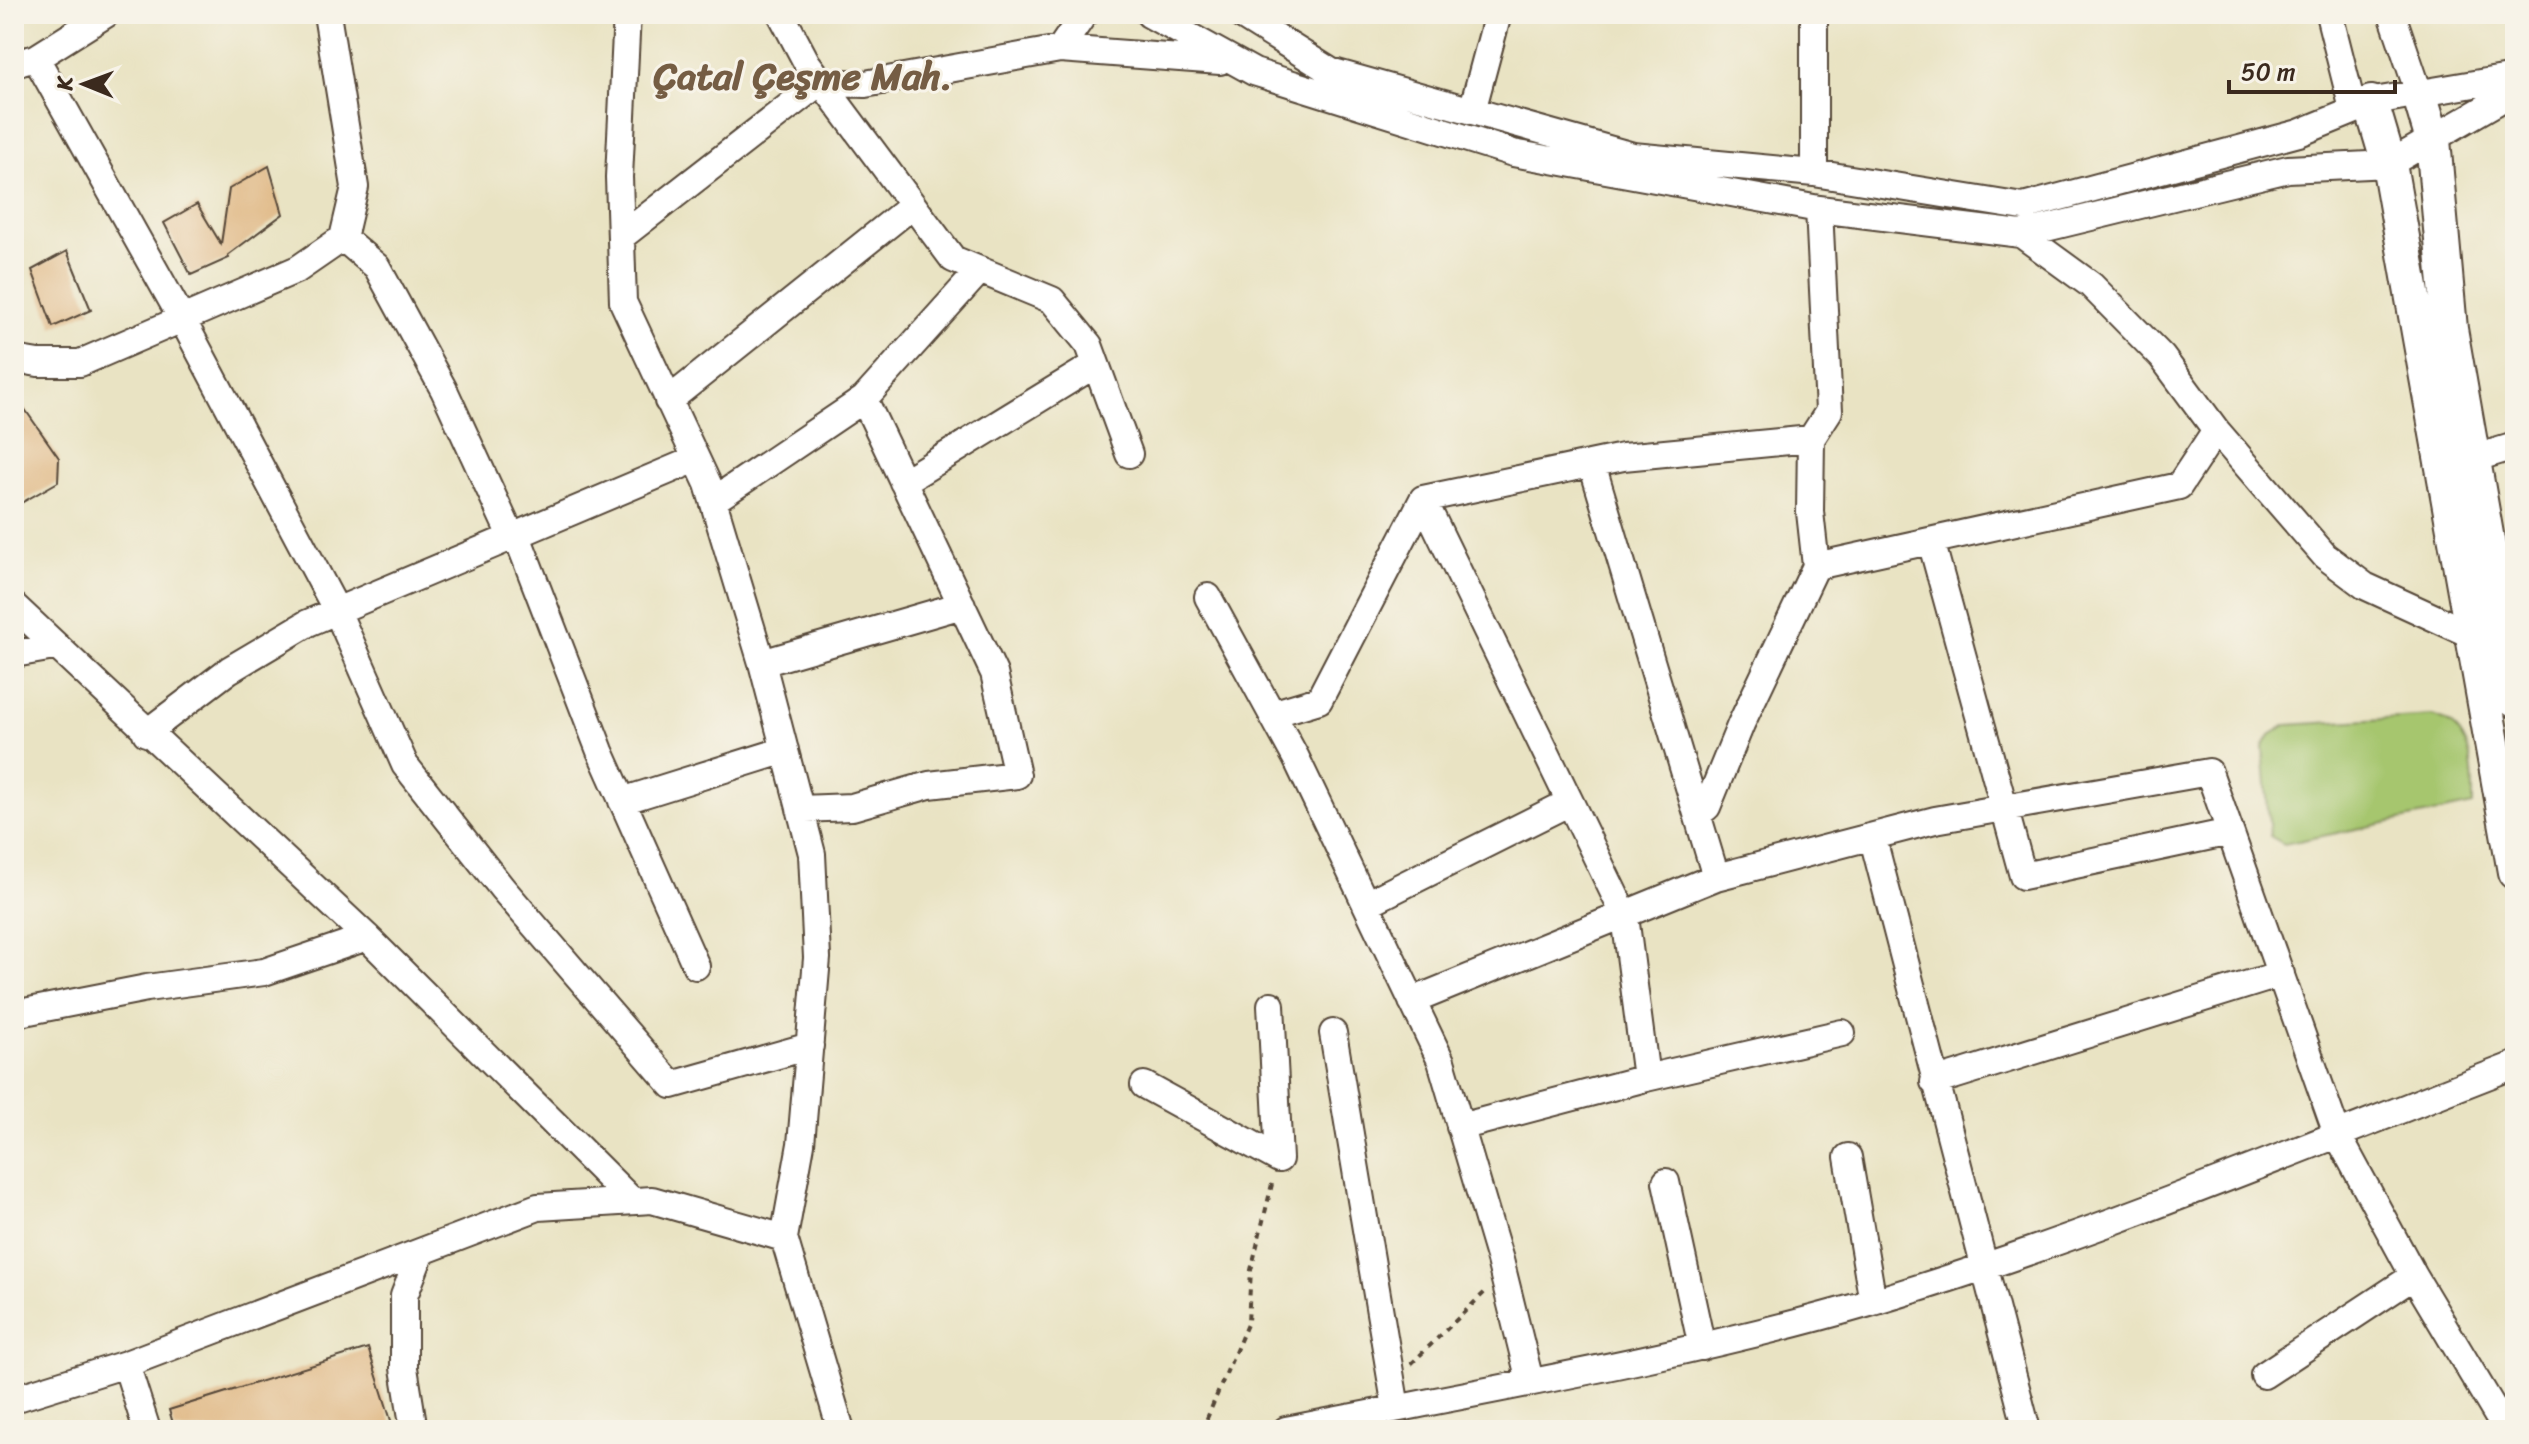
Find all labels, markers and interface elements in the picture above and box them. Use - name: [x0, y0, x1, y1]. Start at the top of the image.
- district label: Çatal Çeşme Mah.: [653, 43, 952, 110]
- north arrow: [44, 44, 124, 124]
- scale bar: [2229, 44, 2395, 94]
- text: 50 m: [2241, 51, 2296, 93]
- text: K: [45, 75, 84, 92]

